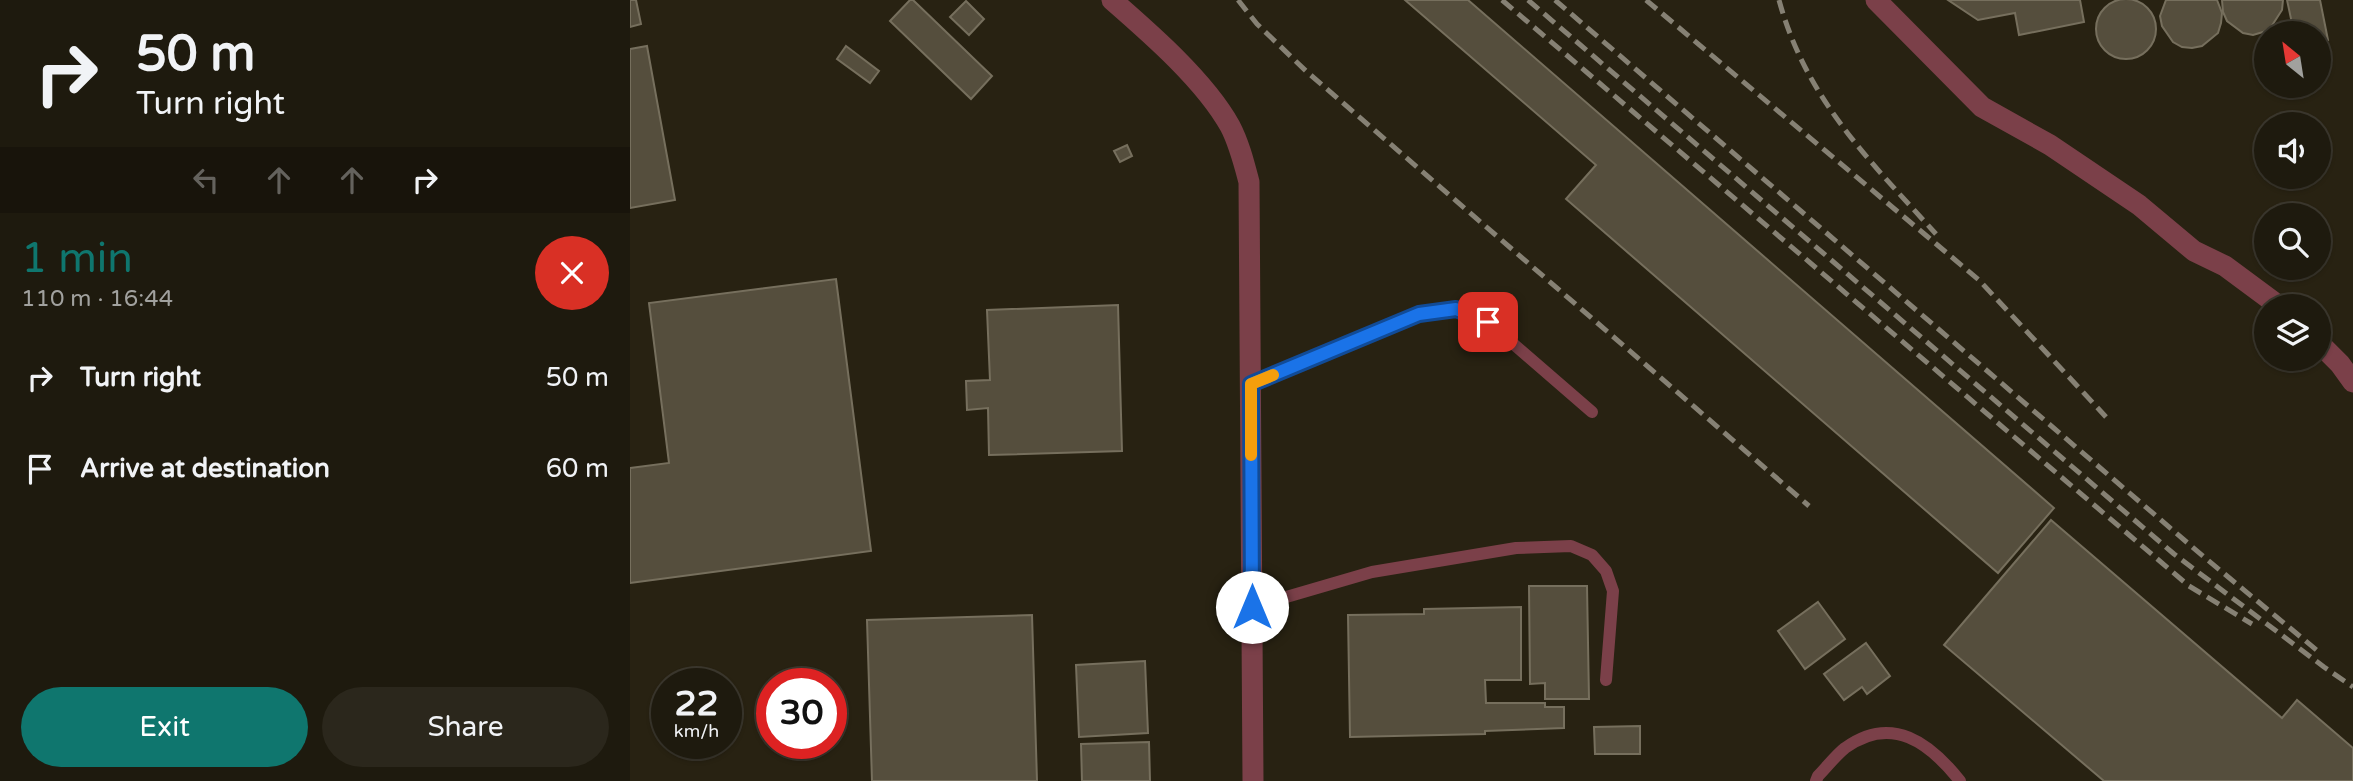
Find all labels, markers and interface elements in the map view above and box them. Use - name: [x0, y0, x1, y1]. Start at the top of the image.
- north arrow: [2254, 21, 2331, 98]
- map controls: [2254, 21, 2331, 371]
- text: 50 m: [136, 25, 255, 84]
- icon: right: [21, 28, 112, 119]
- text: Turn right: [136, 85, 285, 123]
- button: sound: [2254, 112, 2331, 189]
- icon: left: [187, 161, 225, 199]
- icon: ahead: [260, 161, 298, 199]
- icon: ahead: [333, 161, 371, 199]
- icon: right: [406, 161, 444, 199]
- button: search: [2254, 203, 2331, 280]
- text: 1 min: [21, 233, 133, 284]
- button: close: [535, 236, 609, 310]
- text: 110 m · 16:44: [21, 285, 173, 313]
- pin: [1458, 292, 1518, 352]
- button: layers: [2254, 294, 2331, 371]
- icon: arrive: [1469, 303, 1507, 341]
- icon: right: [21, 359, 59, 397]
- text: Turn right: [80, 362, 201, 393]
- text: 50 m: [546, 362, 609, 393]
- icon: arrive: [21, 450, 59, 488]
- text: Arrive at destination: [80, 453, 330, 484]
- text: 60 m: [546, 453, 609, 484]
- position arrow: [1215, 570, 1289, 644]
- speed limit sign: 30: [756, 668, 847, 759]
- text: 22: [675, 683, 718, 725]
- button: Exit: [21, 687, 308, 767]
- button: Share: [322, 687, 609, 767]
- text: km/h: [674, 720, 719, 742]

